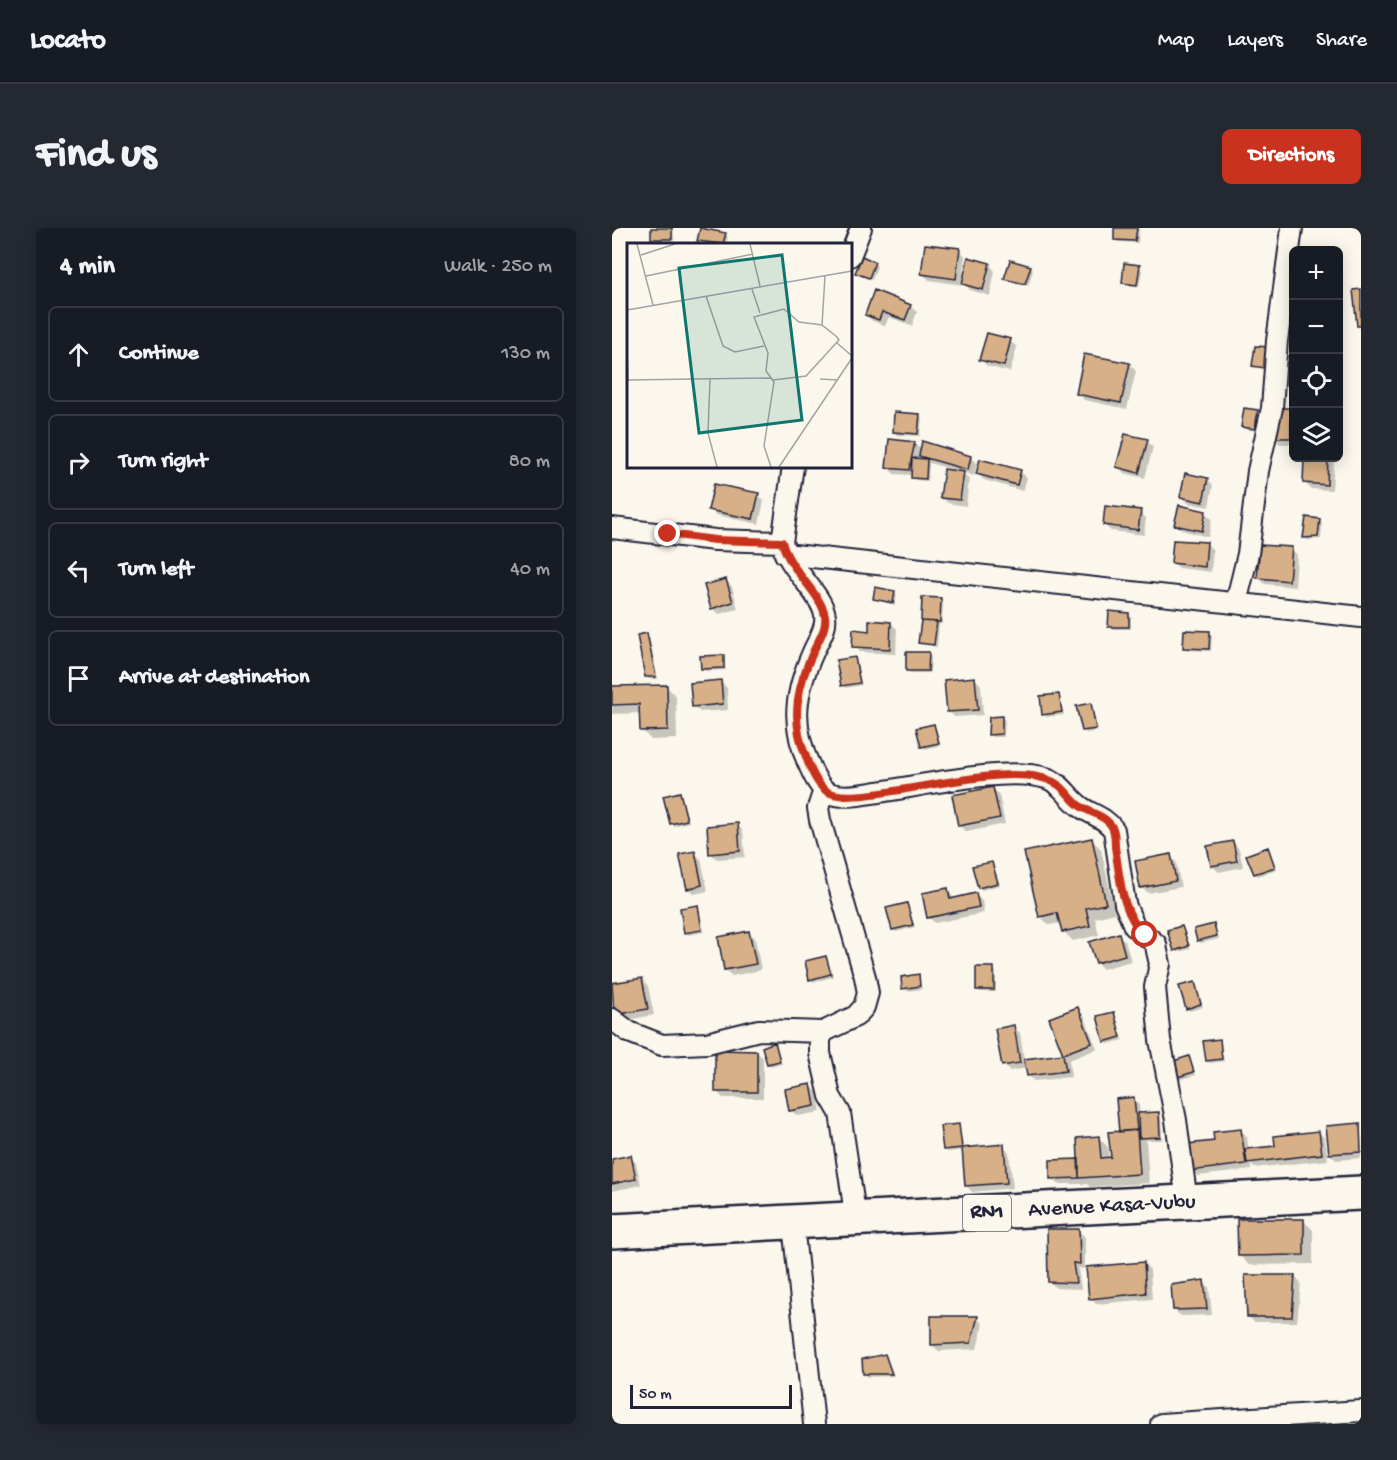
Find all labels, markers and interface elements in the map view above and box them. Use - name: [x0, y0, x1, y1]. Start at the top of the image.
- text: Locato: [30, 25, 106, 58]
- text: Map: [1158, 29, 1194, 54]
- text: Layers: [1227, 29, 1283, 54]
- text: Share: [1316, 29, 1367, 54]
- button: Directions: [1222, 129, 1361, 184]
- text: Find us: [36, 132, 156, 181]
- inset map: [627, 243, 852, 468]
- map controls: [1289, 246, 1343, 462]
- button: +: [1289, 246, 1343, 300]
- text: 4 min: [60, 252, 115, 283]
- text: Walk · 250 m: [444, 256, 552, 279]
- button: −: [1289, 300, 1343, 354]
- icon: ahead: [62, 338, 95, 371]
- text: Continue: [119, 341, 199, 367]
- text: 130 m: [501, 343, 550, 366]
- button: locate: [1289, 354, 1343, 408]
- button: layers: [1289, 408, 1343, 462]
- icon: right: [62, 446, 95, 479]
- text: Turn right: [119, 449, 207, 475]
- text: 80 m: [509, 451, 550, 474]
- route end: [654, 520, 680, 546]
- icon: left: [62, 554, 95, 587]
- text: Turn left: [119, 557, 193, 583]
- text: 40 m: [510, 559, 550, 582]
- icon: arrive: [62, 662, 95, 695]
- text: Arrive at destination: [119, 665, 309, 691]
- route start: [1131, 921, 1157, 947]
- street label: Avenue Kasa-Vubu: [1028, 1190, 1196, 1224]
- road number: RN1: [963, 1195, 1011, 1231]
- scale bar: [630, 1382, 792, 1410]
- text: 50 m: [639, 1386, 672, 1405]

